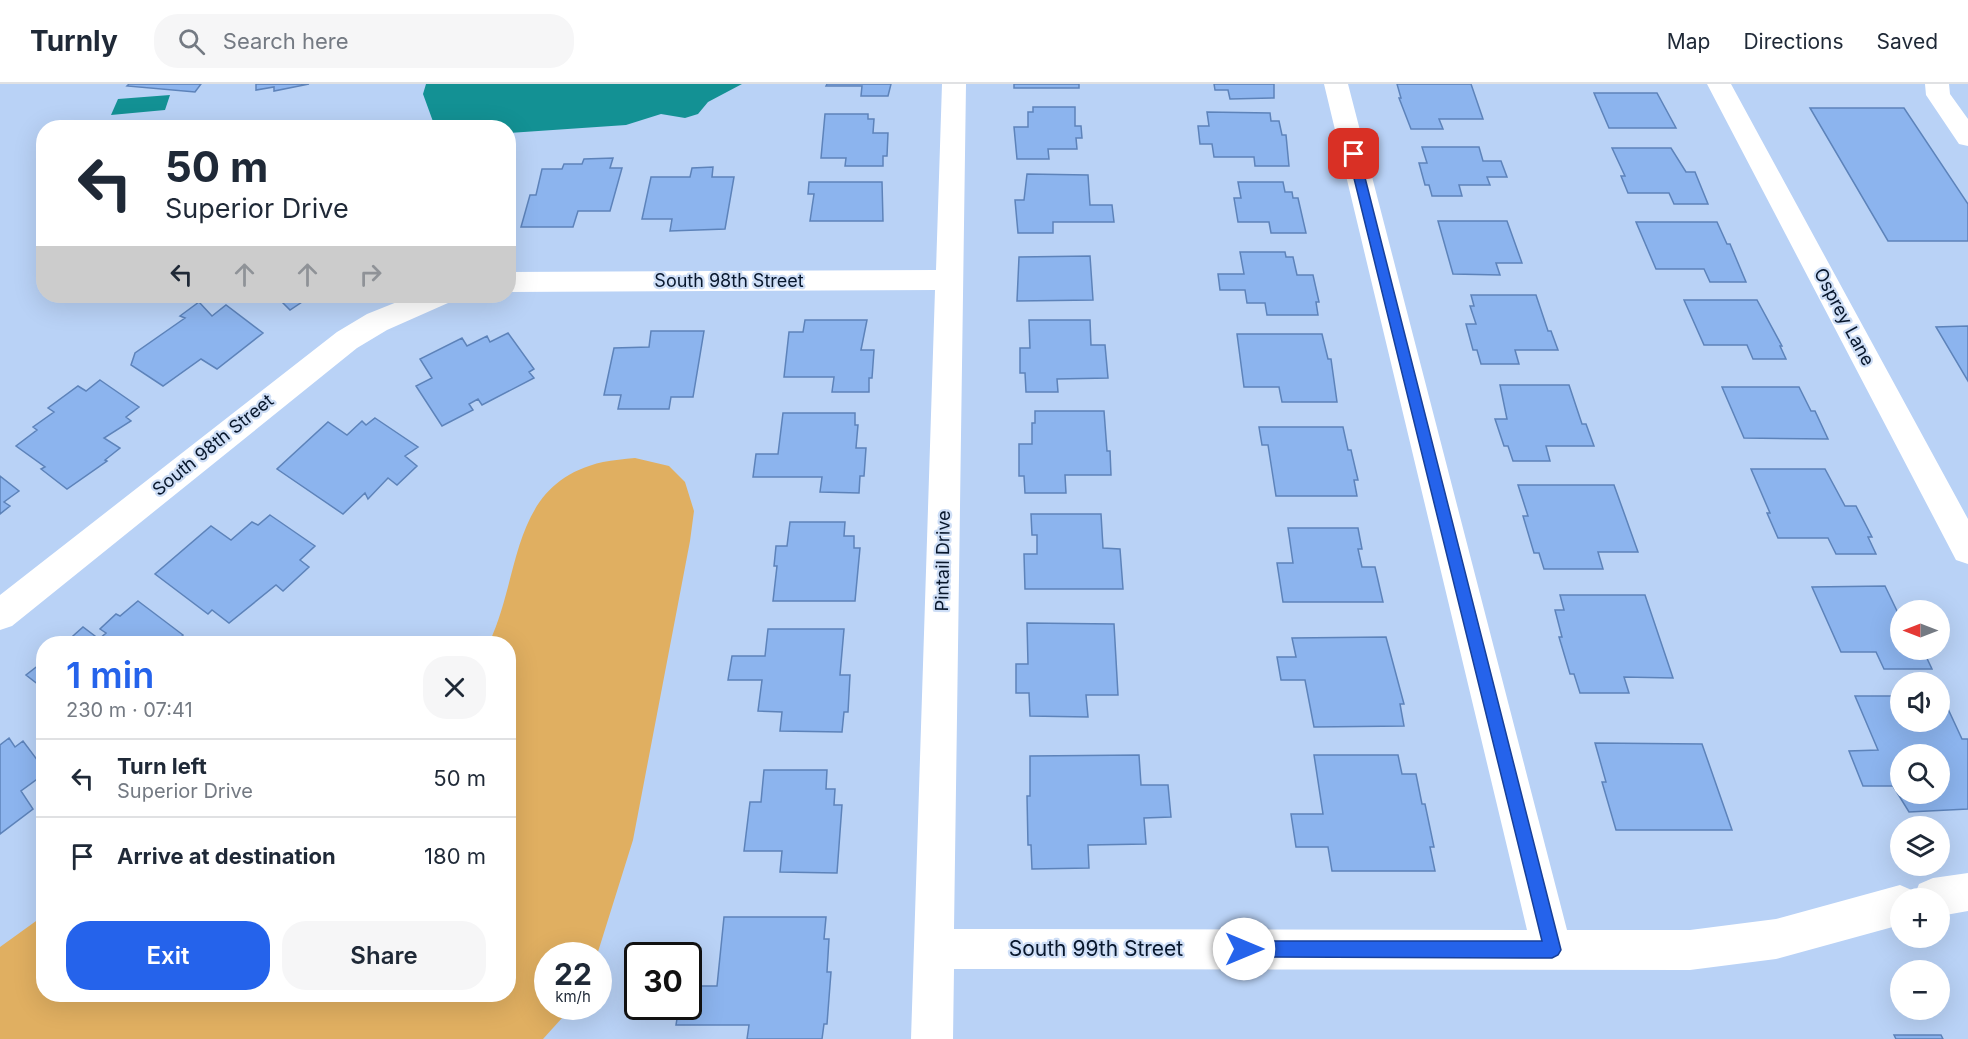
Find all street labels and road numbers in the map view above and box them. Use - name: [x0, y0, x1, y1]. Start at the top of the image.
- street label: Osprey Lane: [1810, 264, 1879, 369]
- street label: South 98th Street: [654, 270, 804, 291]
- street label: South 98th Street: [148, 389, 277, 500]
- street label: Pintail Drive: [931, 510, 954, 612]
- street label: South 99th Street: [1009, 936, 1183, 961]

